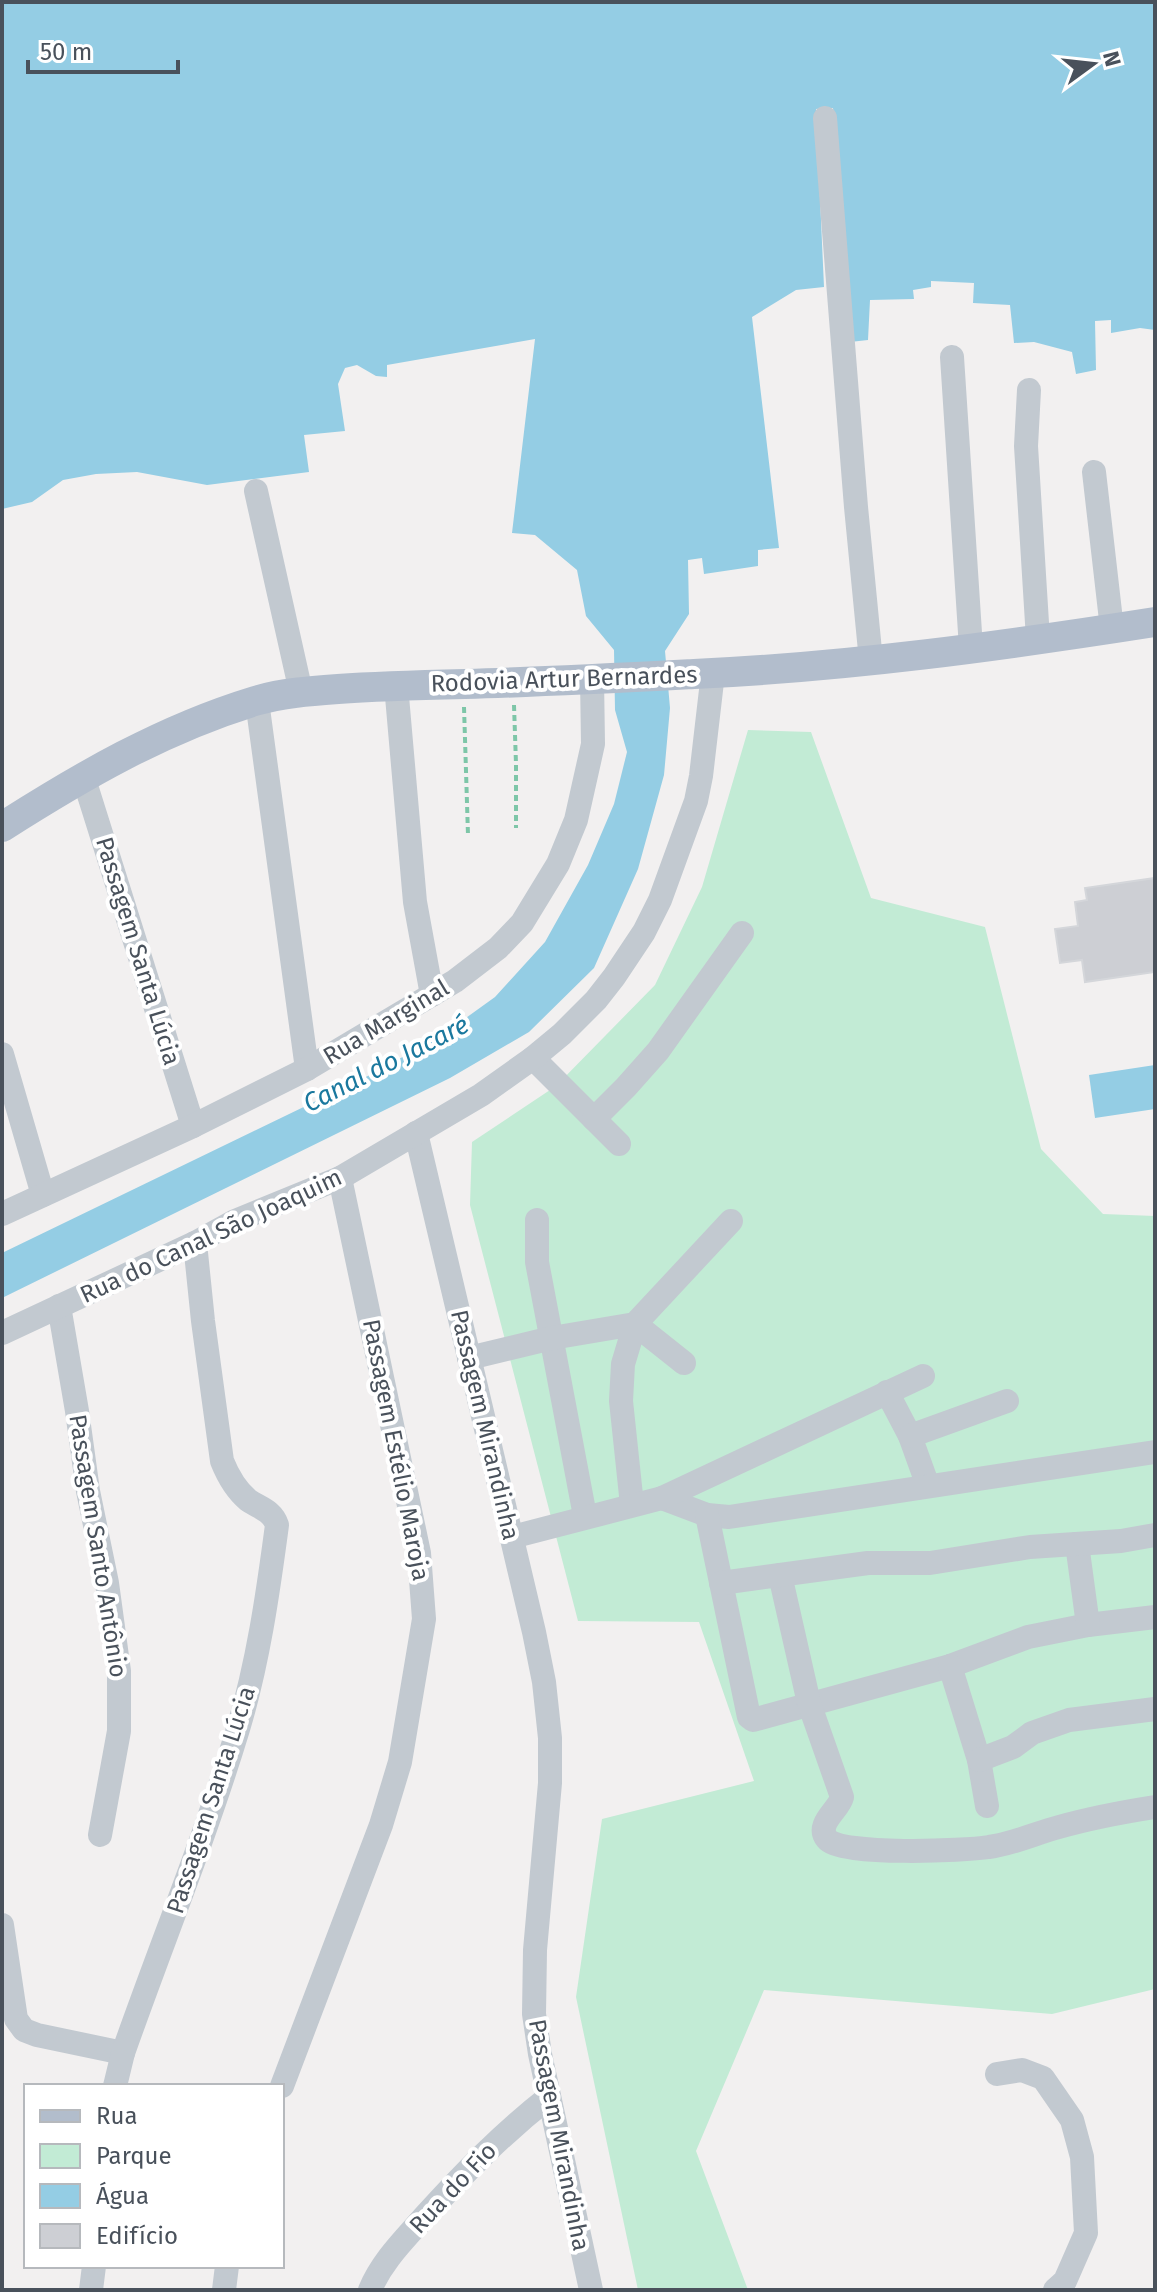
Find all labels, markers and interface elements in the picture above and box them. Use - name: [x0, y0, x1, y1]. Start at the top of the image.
- scale bar: [28, 24, 178, 74]
- north arrow: [1053, 24, 1133, 104]
- text: 50 m: [40, 38, 92, 66]
- text: N: [1097, 48, 1127, 69]
- street label: Rodovia Artur Bernardes: [430, 660, 698, 698]
- street label: Passagem Santa Lúcia: [90, 833, 186, 1069]
- street label: Rua Marginal: [318, 974, 454, 1070]
- water label: Canal do Jacaré: [298, 1009, 474, 1119]
- street label: Rua do Canal São Joaquim: [76, 1163, 346, 1309]
- street label: Passagem Mirandinha: [445, 1307, 525, 1543]
- street label: Passagem Estélio Maroja: [357, 1317, 435, 1583]
- street label: Passagem Santo Antônio: [63, 1412, 133, 1680]
- street label: Passagem Santa Lúcia: [161, 1683, 261, 1917]
- street label: Passagem Mirandinha: [523, 2017, 595, 2253]
- legend: [24, 2084, 284, 2268]
- text: Rua: [96, 2102, 138, 2130]
- street label: Rua do Fio: [404, 2137, 502, 2239]
- text: Parque: [96, 2142, 172, 2170]
- text: Água: [96, 2181, 149, 2210]
- text: Edifício: [96, 2222, 178, 2250]

